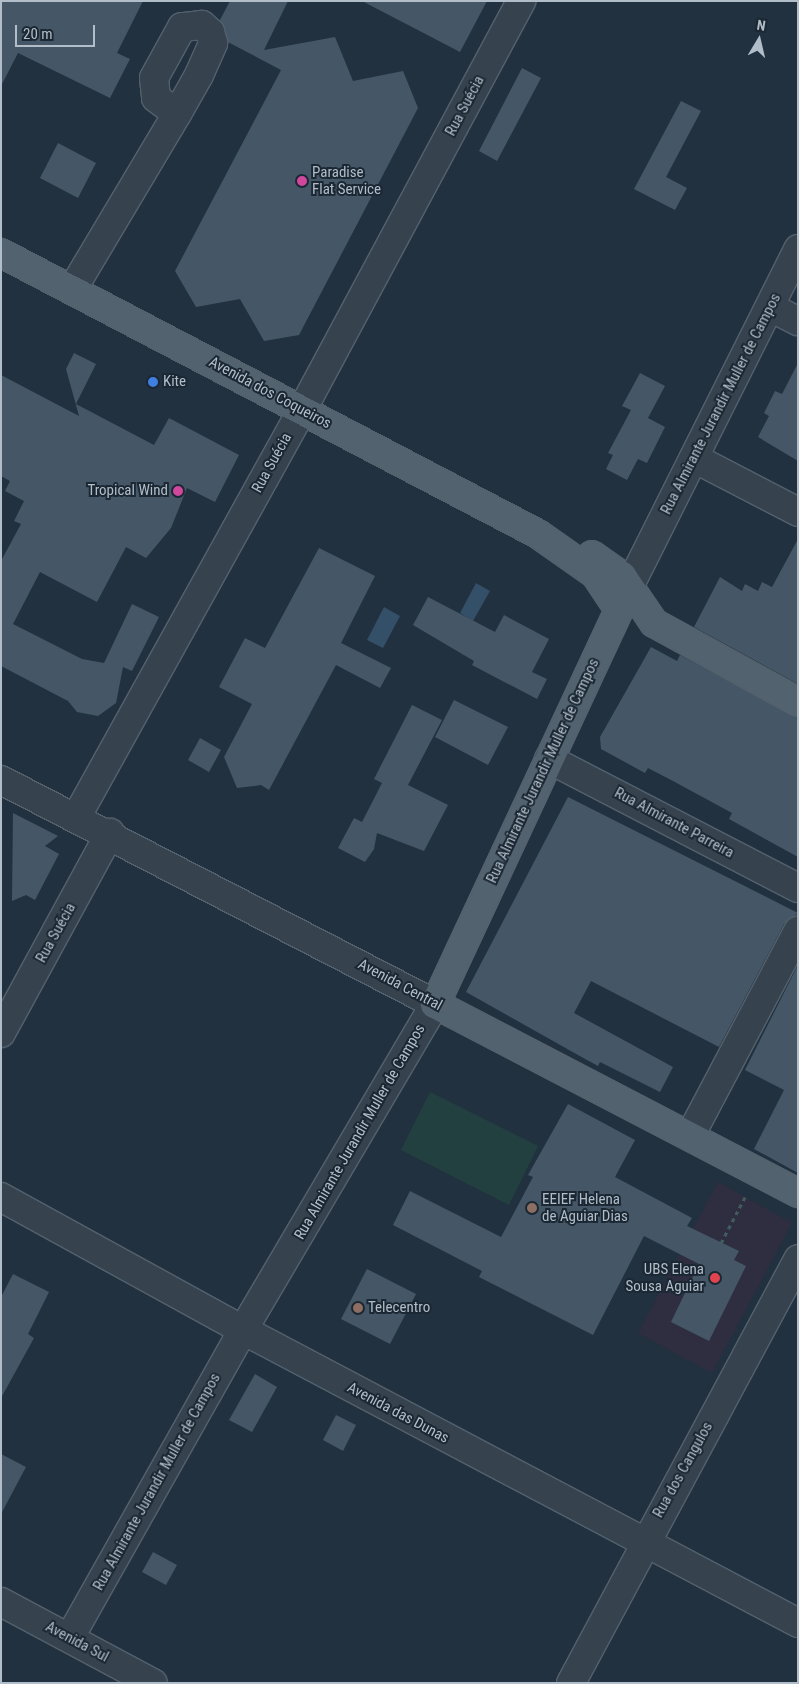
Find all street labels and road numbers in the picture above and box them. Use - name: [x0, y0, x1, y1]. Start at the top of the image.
- street label: Rua Suécia: [442, 73, 488, 139]
- street label: Rua Almirante Jurandir Muller de Campos: [657, 290, 785, 518]
- street label: Avenida dos Coqueiros: [206, 353, 334, 433]
- street label: Rua Suécia: [248, 430, 296, 496]
- street label: Rua Almirante Jurandir Muller de Campos: [483, 656, 603, 886]
- street label: Rua Almirante Parreira: [611, 784, 737, 862]
- street label: Rua Suécia: [32, 900, 80, 966]
- street label: Avenida Central: [355, 955, 445, 1015]
- street label: Rua Almirante Jurandir Muller de Campos: [291, 1021, 429, 1243]
- street label: Rua Almirante Jurandir Muller de Campos: [90, 1370, 224, 1594]
- street label: Avenida das Dunas: [344, 1379, 452, 1447]
- street label: Rua dos Cangulos: [649, 1419, 717, 1521]
- street label: Avenida Sul: [42, 1618, 112, 1666]

